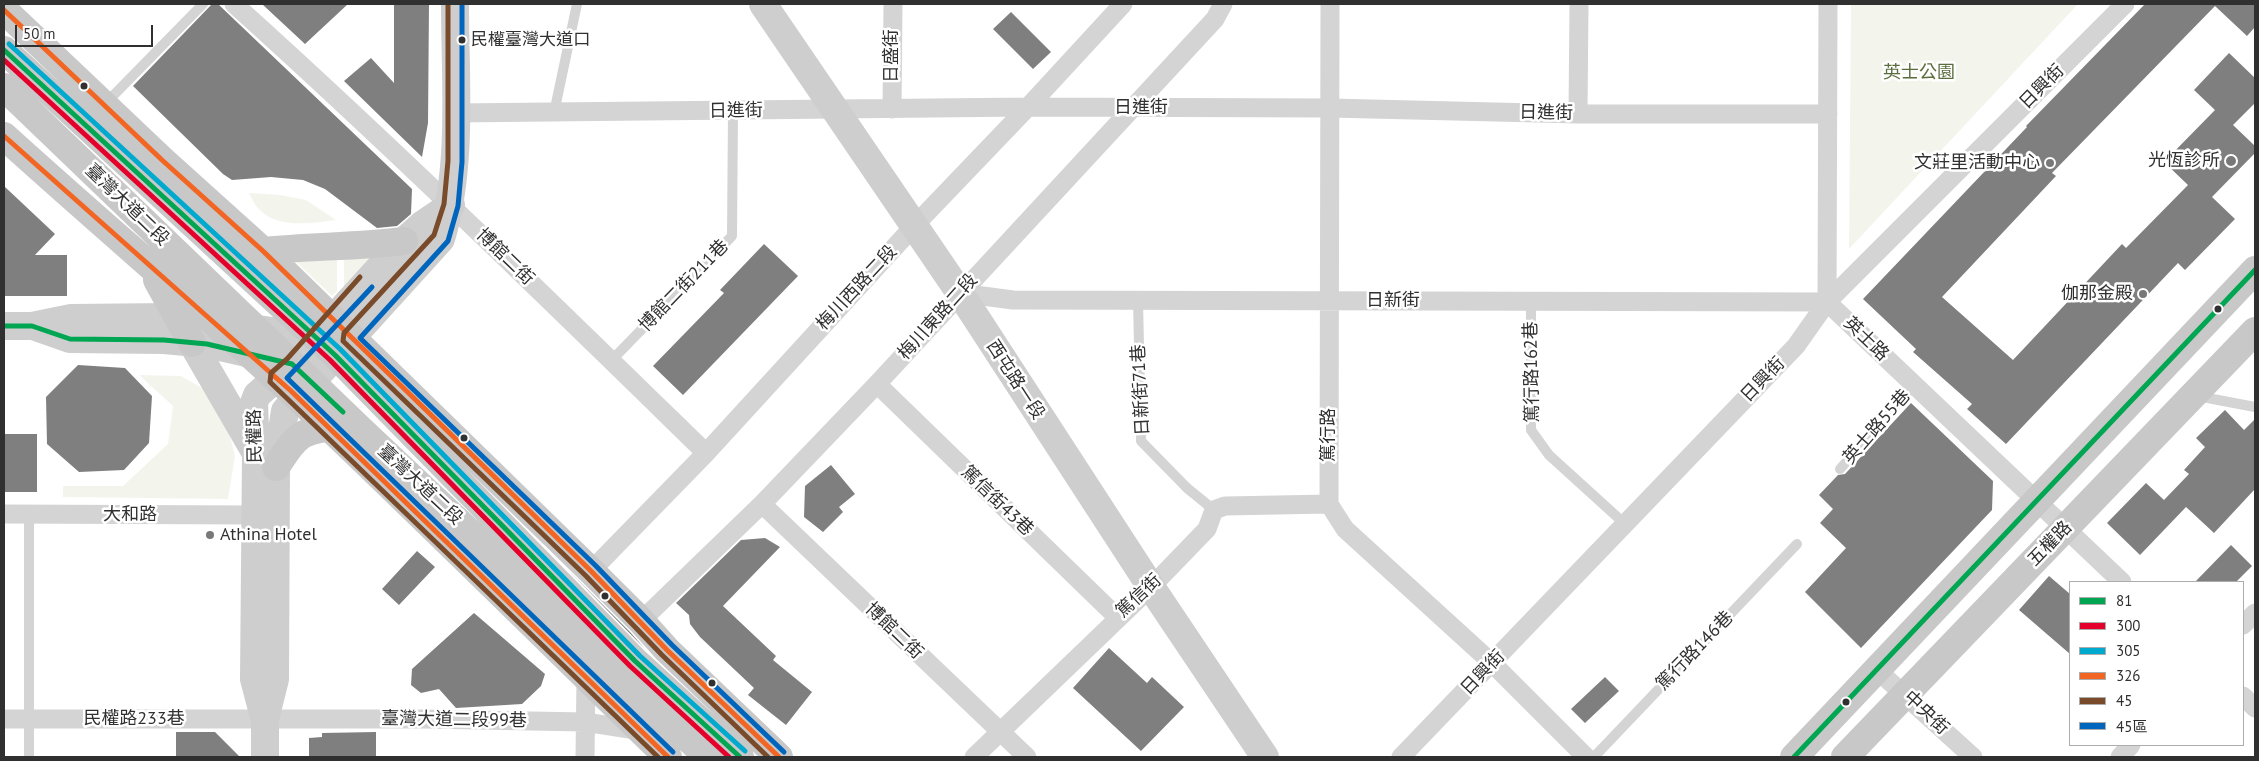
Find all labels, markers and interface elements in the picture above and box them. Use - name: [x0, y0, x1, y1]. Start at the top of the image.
- scale bar: [18, 15, 155, 47]
- text: 50 m: [23, 24, 56, 43]
- street label: 日盛街: [881, 29, 903, 83]
- place label: 民權臺灣大道口: [471, 30, 590, 50]
- marker: 民權臺灣大道口: [457, 35, 467, 45]
- street label: 日興街: [2015, 60, 2069, 114]
- park label: 英士公園: [1883, 62, 1955, 84]
- unlabelled marker: [79, 81, 89, 91]
- street label: 日進街: [1114, 97, 1168, 119]
- street label: 日進街: [709, 100, 763, 122]
- street label: 日進街: [1519, 102, 1573, 124]
- place label: 光恆診所: [2148, 150, 2220, 172]
- place label: 文莊里活動中心: [1914, 152, 2040, 174]
- marker: 光恆診所: [2224, 154, 2238, 168]
- marker: 文莊里活動中心: [2044, 157, 2056, 169]
- street label: 臺灣大道二段: [81, 160, 173, 250]
- street label: 博館二街: [472, 224, 538, 290]
- street label: 博館二街211巷: [635, 236, 733, 336]
- street label: 梅川西路二段: [812, 241, 902, 335]
- street label: 梅川東路二段: [894, 270, 982, 364]
- place label: 伽那金殿: [2061, 283, 2133, 305]
- marker: 伽那金殿: [2137, 288, 2149, 300]
- street label: 日新街: [1366, 290, 1420, 312]
- unlabelled marker: [2213, 304, 2223, 314]
- street label: 英士路: [1839, 312, 1893, 366]
- street label: 篤行路162巷: [1520, 321, 1544, 423]
- street label: 西屯路一段: [981, 336, 1049, 424]
- street label: 日新街71巷: [1128, 344, 1154, 436]
- street label: 日興街: [1736, 353, 1790, 407]
- street label: 英士路55巷: [1839, 385, 1915, 469]
- street label: 篤行路: [1318, 408, 1340, 462]
- street label: 民權路: [244, 409, 266, 463]
- unlabelled marker: [459, 433, 469, 443]
- street label: 臺灣大道二段: [373, 440, 467, 530]
- street label: 篤信街43巷: [957, 461, 1037, 541]
- street label: 大和路: [103, 504, 157, 526]
- street label: 五權路: [2023, 517, 2077, 571]
- place label: Athina Hotel: [220, 524, 317, 546]
- marker: Athina Hotel: [204, 529, 216, 541]
- street label: 篤信街: [1112, 570, 1166, 622]
- legend: [2069, 581, 2244, 746]
- unlabelled marker: [600, 591, 610, 601]
- text: 81: [2116, 591, 2132, 610]
- street label: 博館二街: [861, 598, 927, 664]
- street label: 篤行路146巷: [1652, 607, 1738, 695]
- text: 300: [2116, 616, 2141, 635]
- text: 305: [2116, 641, 2141, 660]
- street label: 日興街: [1456, 646, 1510, 700]
- text: 326: [2116, 666, 2141, 685]
- unlabelled marker: [707, 678, 717, 688]
- street label: 中央街: [1899, 687, 1953, 739]
- text: 45: [2116, 691, 2132, 710]
- unlabelled marker: [1841, 697, 1851, 707]
- street label: 民權路233巷: [83, 708, 185, 730]
- street label: 臺灣大道二段99巷: [381, 708, 527, 732]
- text: 45區: [2116, 717, 2147, 736]

